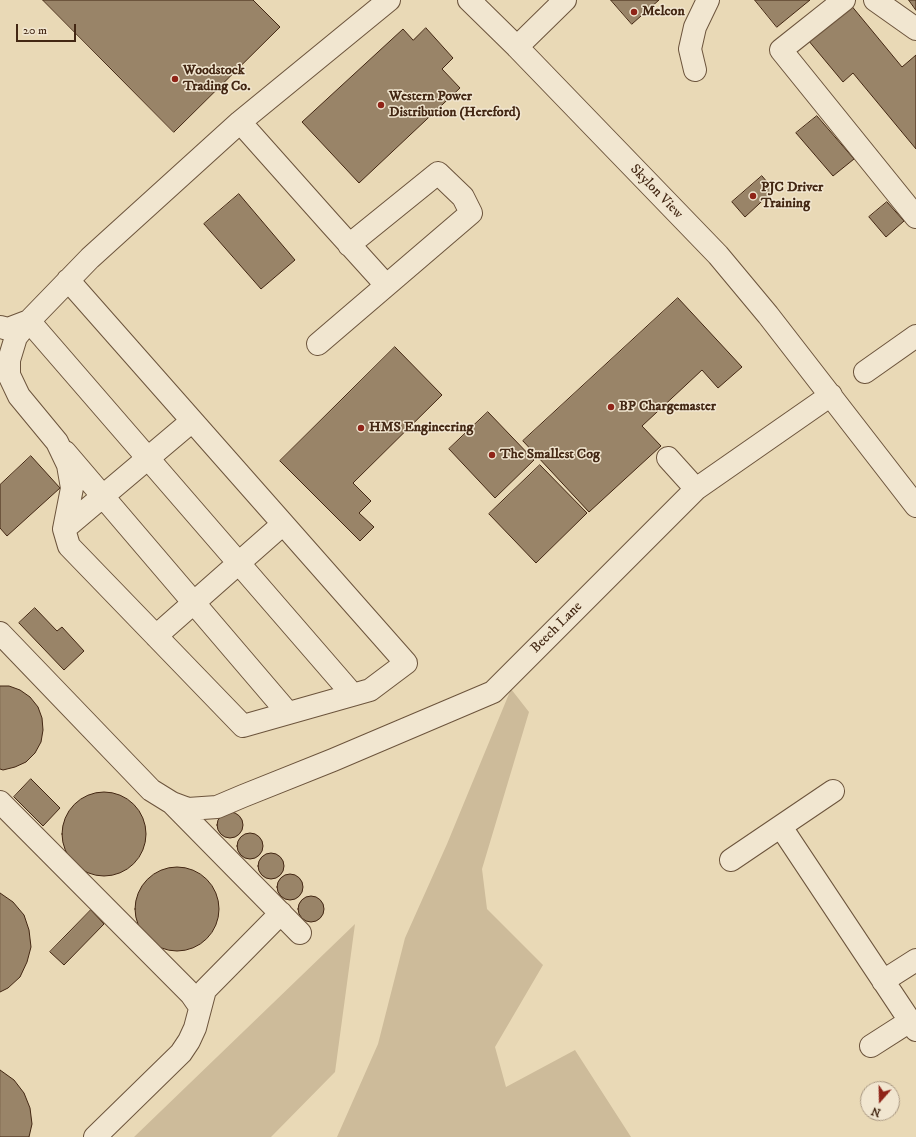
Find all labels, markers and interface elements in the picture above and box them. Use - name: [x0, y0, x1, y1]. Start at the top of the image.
- place label: Melcon: [642, 4, 685, 20]
- marker: Melcon: [629, 7, 639, 17]
- scale bar: [18, 16, 78, 42]
- text: 20 m: [23, 23, 47, 38]
- place label: Woodstock Trading Co.: [183, 63, 250, 96]
- marker: Woodstock Trading Co.: [170, 74, 180, 84]
- place label: Western Power Distribution (Hereford): [389, 89, 521, 122]
- marker: Western Power Distribution (Hereford): [376, 100, 386, 110]
- street label: Skylon View: [626, 161, 686, 223]
- place label: PJC Driver Training: [761, 180, 823, 212]
- marker: PJC Driver Training: [748, 191, 758, 201]
- place label: BP Chargemaster: [619, 399, 716, 415]
- marker: BP Chargemaster: [606, 402, 616, 412]
- place label: HMS Engineering: [369, 420, 473, 436]
- marker: HMS Engineering: [356, 423, 366, 433]
- place label: The Smallest Cog: [500, 447, 600, 463]
- marker: The Smallest Cog: [487, 450, 497, 460]
- street label: Beech Lane: [528, 599, 586, 657]
- north arrow: [860, 1081, 900, 1121]
- text: N: [870, 1103, 883, 1119]

